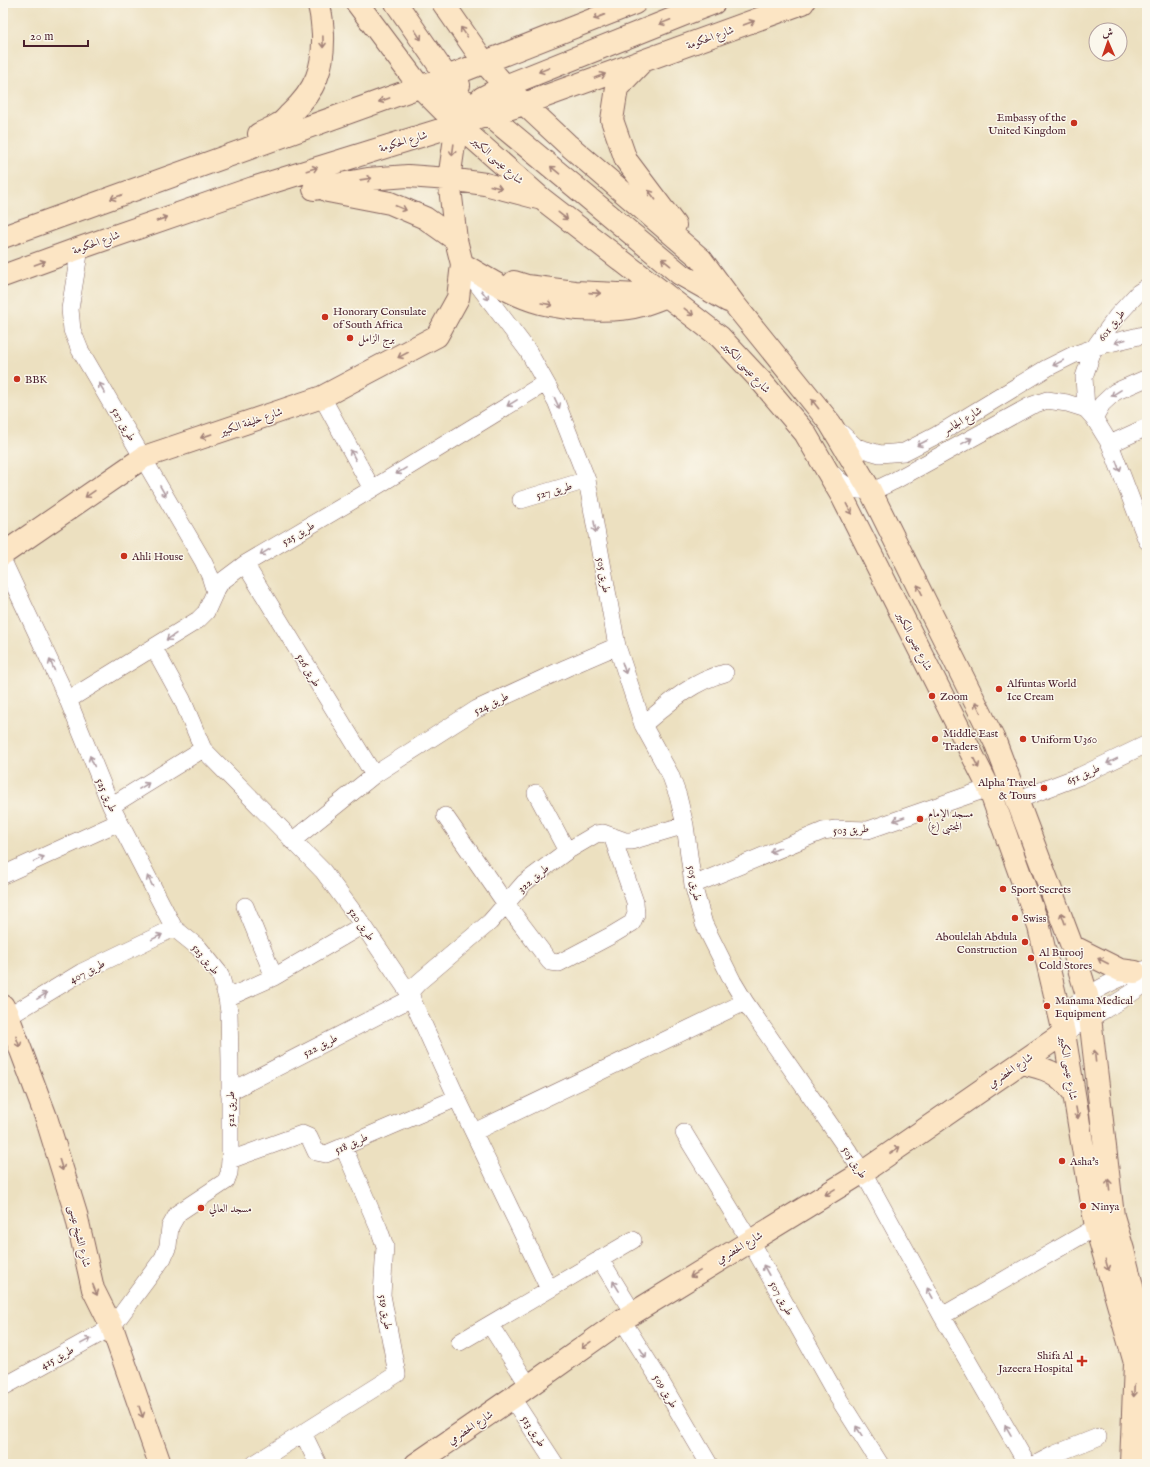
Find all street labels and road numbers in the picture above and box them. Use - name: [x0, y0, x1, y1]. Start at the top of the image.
- street label: شارع الحكومة: [685, 23, 737, 55]
- street label: شارع الحكومة: [378, 128, 430, 158]
- street label: شارع عيسى الكبير: [467, 133, 526, 189]
- street label: شارع الحكومة: [71, 228, 123, 260]
- street label: طريق 601: [1095, 307, 1129, 344]
- street label: شارع عيسى الكبير: [717, 338, 773, 398]
- street label: شارع الجاسر: [940, 404, 986, 440]
- street label: طريق 527: [108, 405, 139, 444]
- street label: شارع خليفة الكبير: [217, 405, 285, 441]
- street label: طريق 527: [535, 479, 574, 503]
- street label: طريق 525: [280, 519, 317, 549]
- street label: طريق 505: [593, 556, 613, 594]
- street label: شارع عيسى الكبير: [891, 609, 935, 674]
- street label: طريق 526: [293, 651, 323, 690]
- street label: طريق 524: [472, 689, 511, 718]
- street label: طريق 651: [1064, 761, 1102, 788]
- street label: طريق 525: [92, 776, 120, 815]
- street label: طريق 503: [833, 822, 870, 838]
- street label: طريق 322: [515, 862, 552, 896]
- street label: طريق 505: [684, 864, 704, 902]
- street label: طريق 520: [345, 905, 378, 944]
- street label: طريق 523: [188, 941, 222, 978]
- street label: طريق 407: [67, 957, 108, 987]
- street label: طريق 522: [301, 1031, 340, 1060]
- street label: شارع عيسى الكبير: [1054, 1034, 1080, 1101]
- street label: شارع الحضرمي: [985, 1050, 1037, 1093]
- street label: طريق 521: [224, 1091, 238, 1127]
- street label: طريق 518: [333, 1130, 370, 1157]
- street label: طريق 505: [839, 1144, 870, 1181]
- street label: شارع الشيخ عيسى: [62, 1204, 93, 1269]
- street label: شارع الحضرمي: [714, 1228, 766, 1269]
- street label: طريق 507: [766, 1279, 796, 1318]
- street label: طريق 519: [375, 1294, 395, 1331]
- street label: طريق 415: [38, 1343, 77, 1373]
- street label: طريق 509: [650, 1372, 681, 1411]
- street label: شارع الحضرمي: [445, 1407, 497, 1450]
- street label: طريق 513: [518, 1413, 548, 1450]

